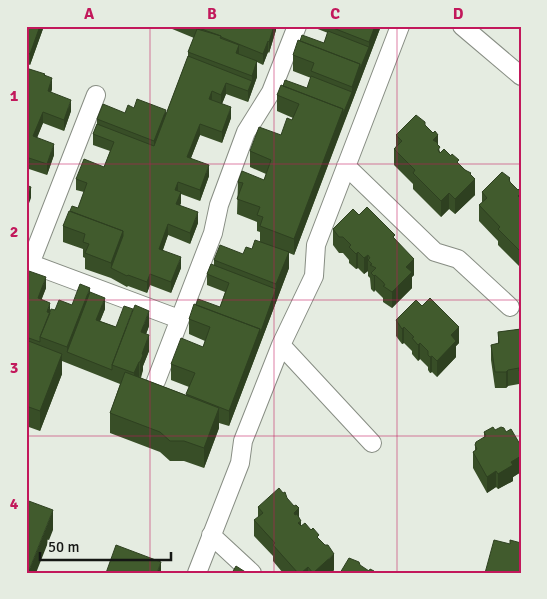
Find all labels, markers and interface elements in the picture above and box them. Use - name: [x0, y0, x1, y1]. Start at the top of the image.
- text: A: [84, 4, 95, 24]
- text: B: [207, 4, 217, 24]
- text: C: [330, 4, 340, 24]
- text: D: [453, 4, 464, 24]
- text: 1: [10, 86, 19, 106]
- text: 2: [10, 222, 18, 242]
- text: 3: [10, 358, 18, 378]
- text: 4: [10, 494, 19, 514]
- scale bar: [40, 529, 171, 561]
- text: 50 m: [48, 538, 79, 556]

